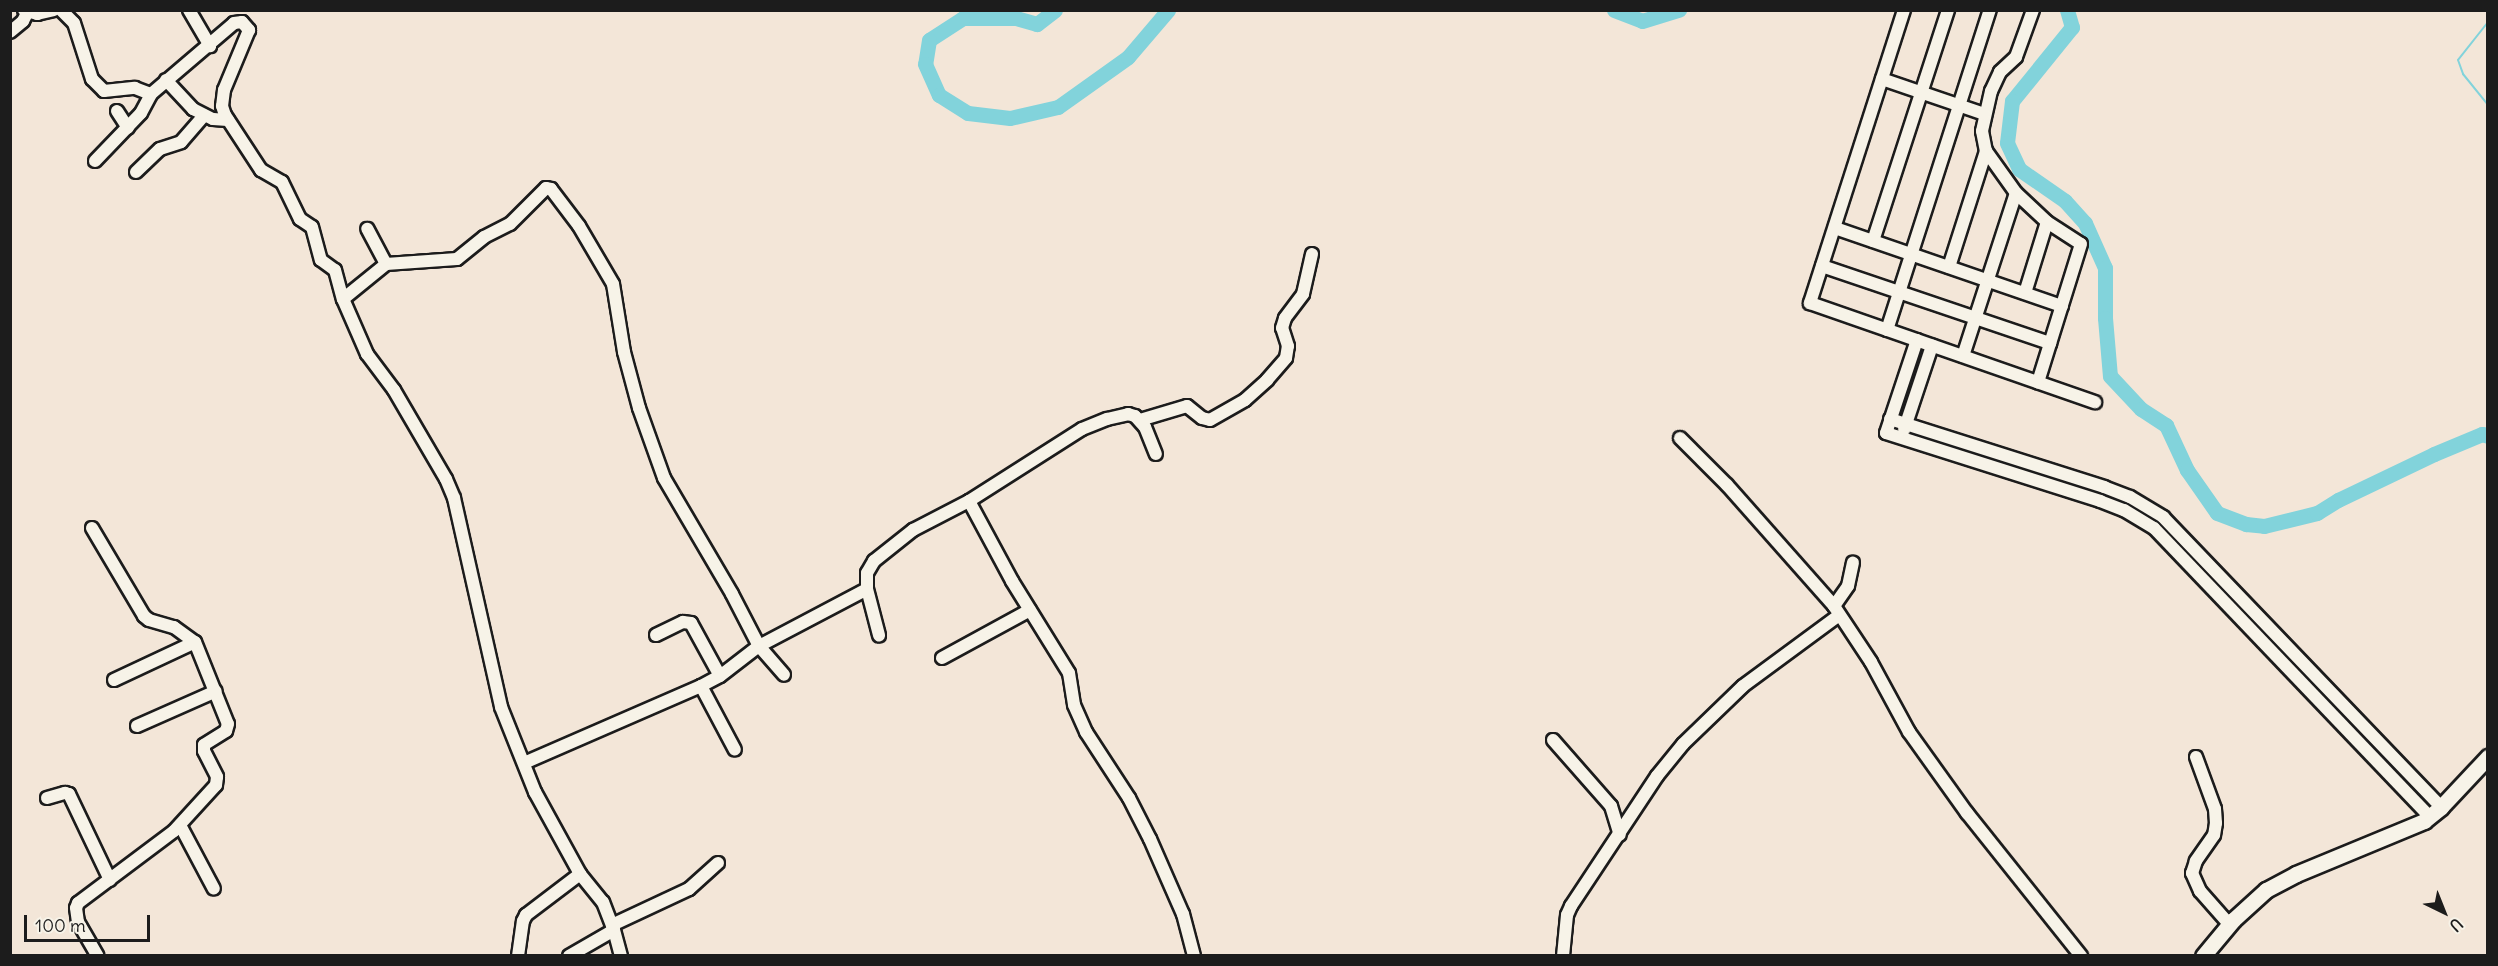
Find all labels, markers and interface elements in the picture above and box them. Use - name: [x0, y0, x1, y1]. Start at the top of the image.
- north arrow: [2414, 882, 2474, 942]
- scale bar: [27, 903, 153, 941]
- text: 100 m: [35, 914, 86, 937]
- text: U: [2445, 914, 2467, 936]

